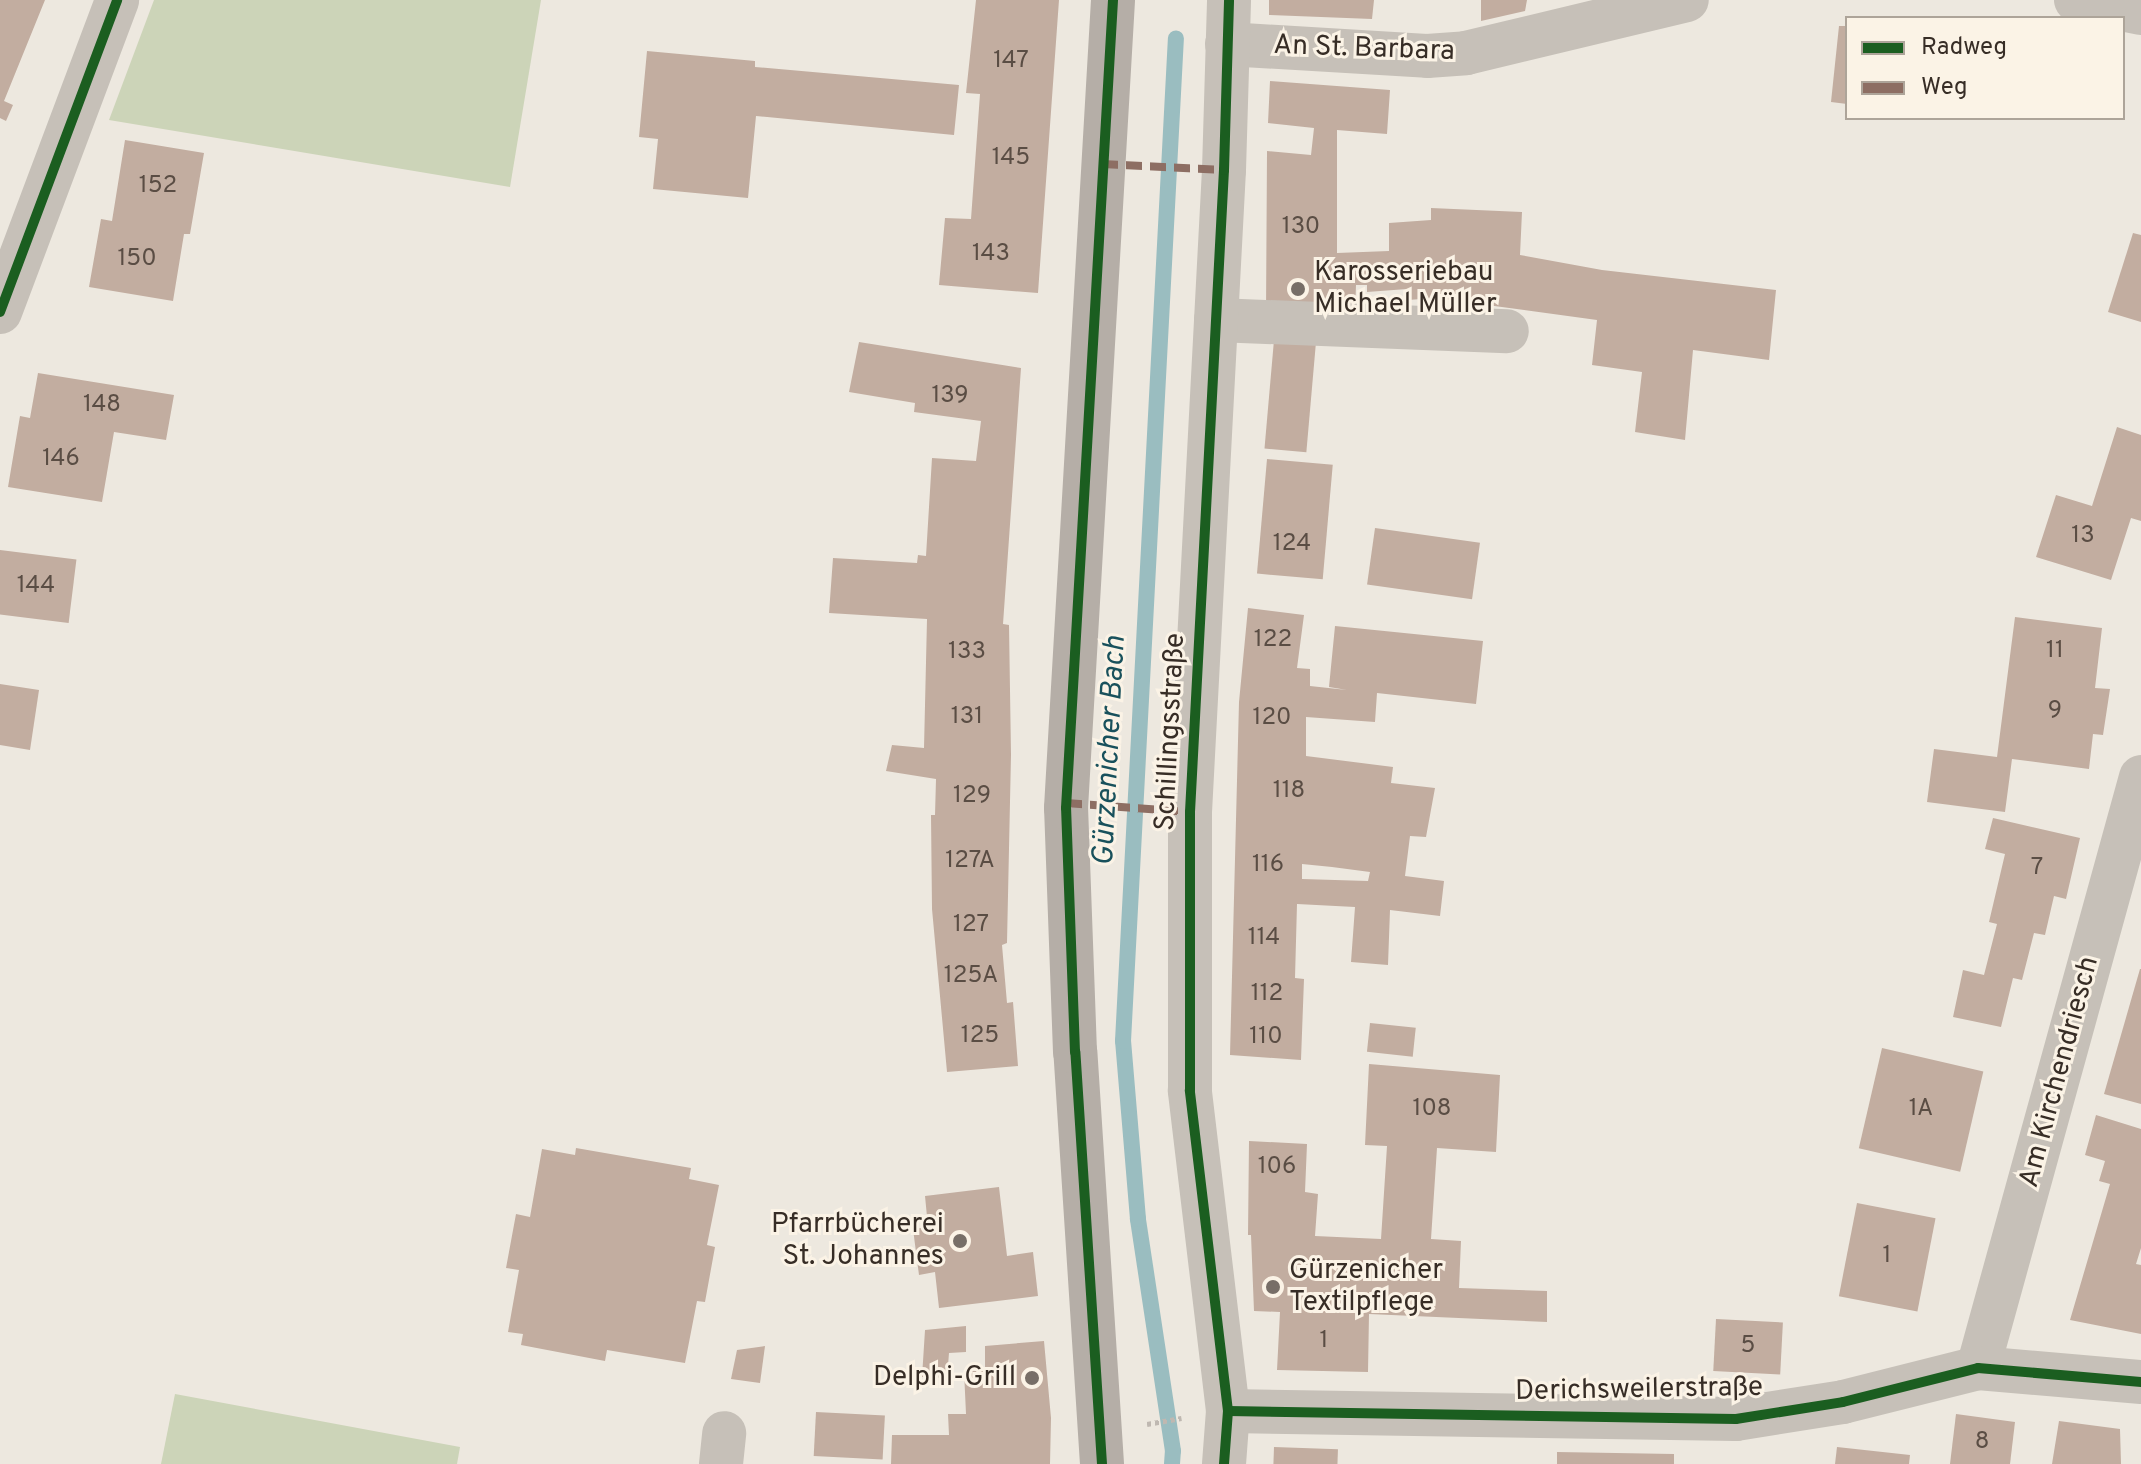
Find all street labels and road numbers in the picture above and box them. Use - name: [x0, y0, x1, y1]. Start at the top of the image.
- street label: An St. Barbara: [1273, 29, 1455, 69]
- street label: Schillingsstraße: [1149, 632, 1193, 832]
- street label: Am Kirchendriesch: [2013, 953, 2107, 1191]
- street label: Derichsweilerstraße: [1515, 1371, 1763, 1409]

